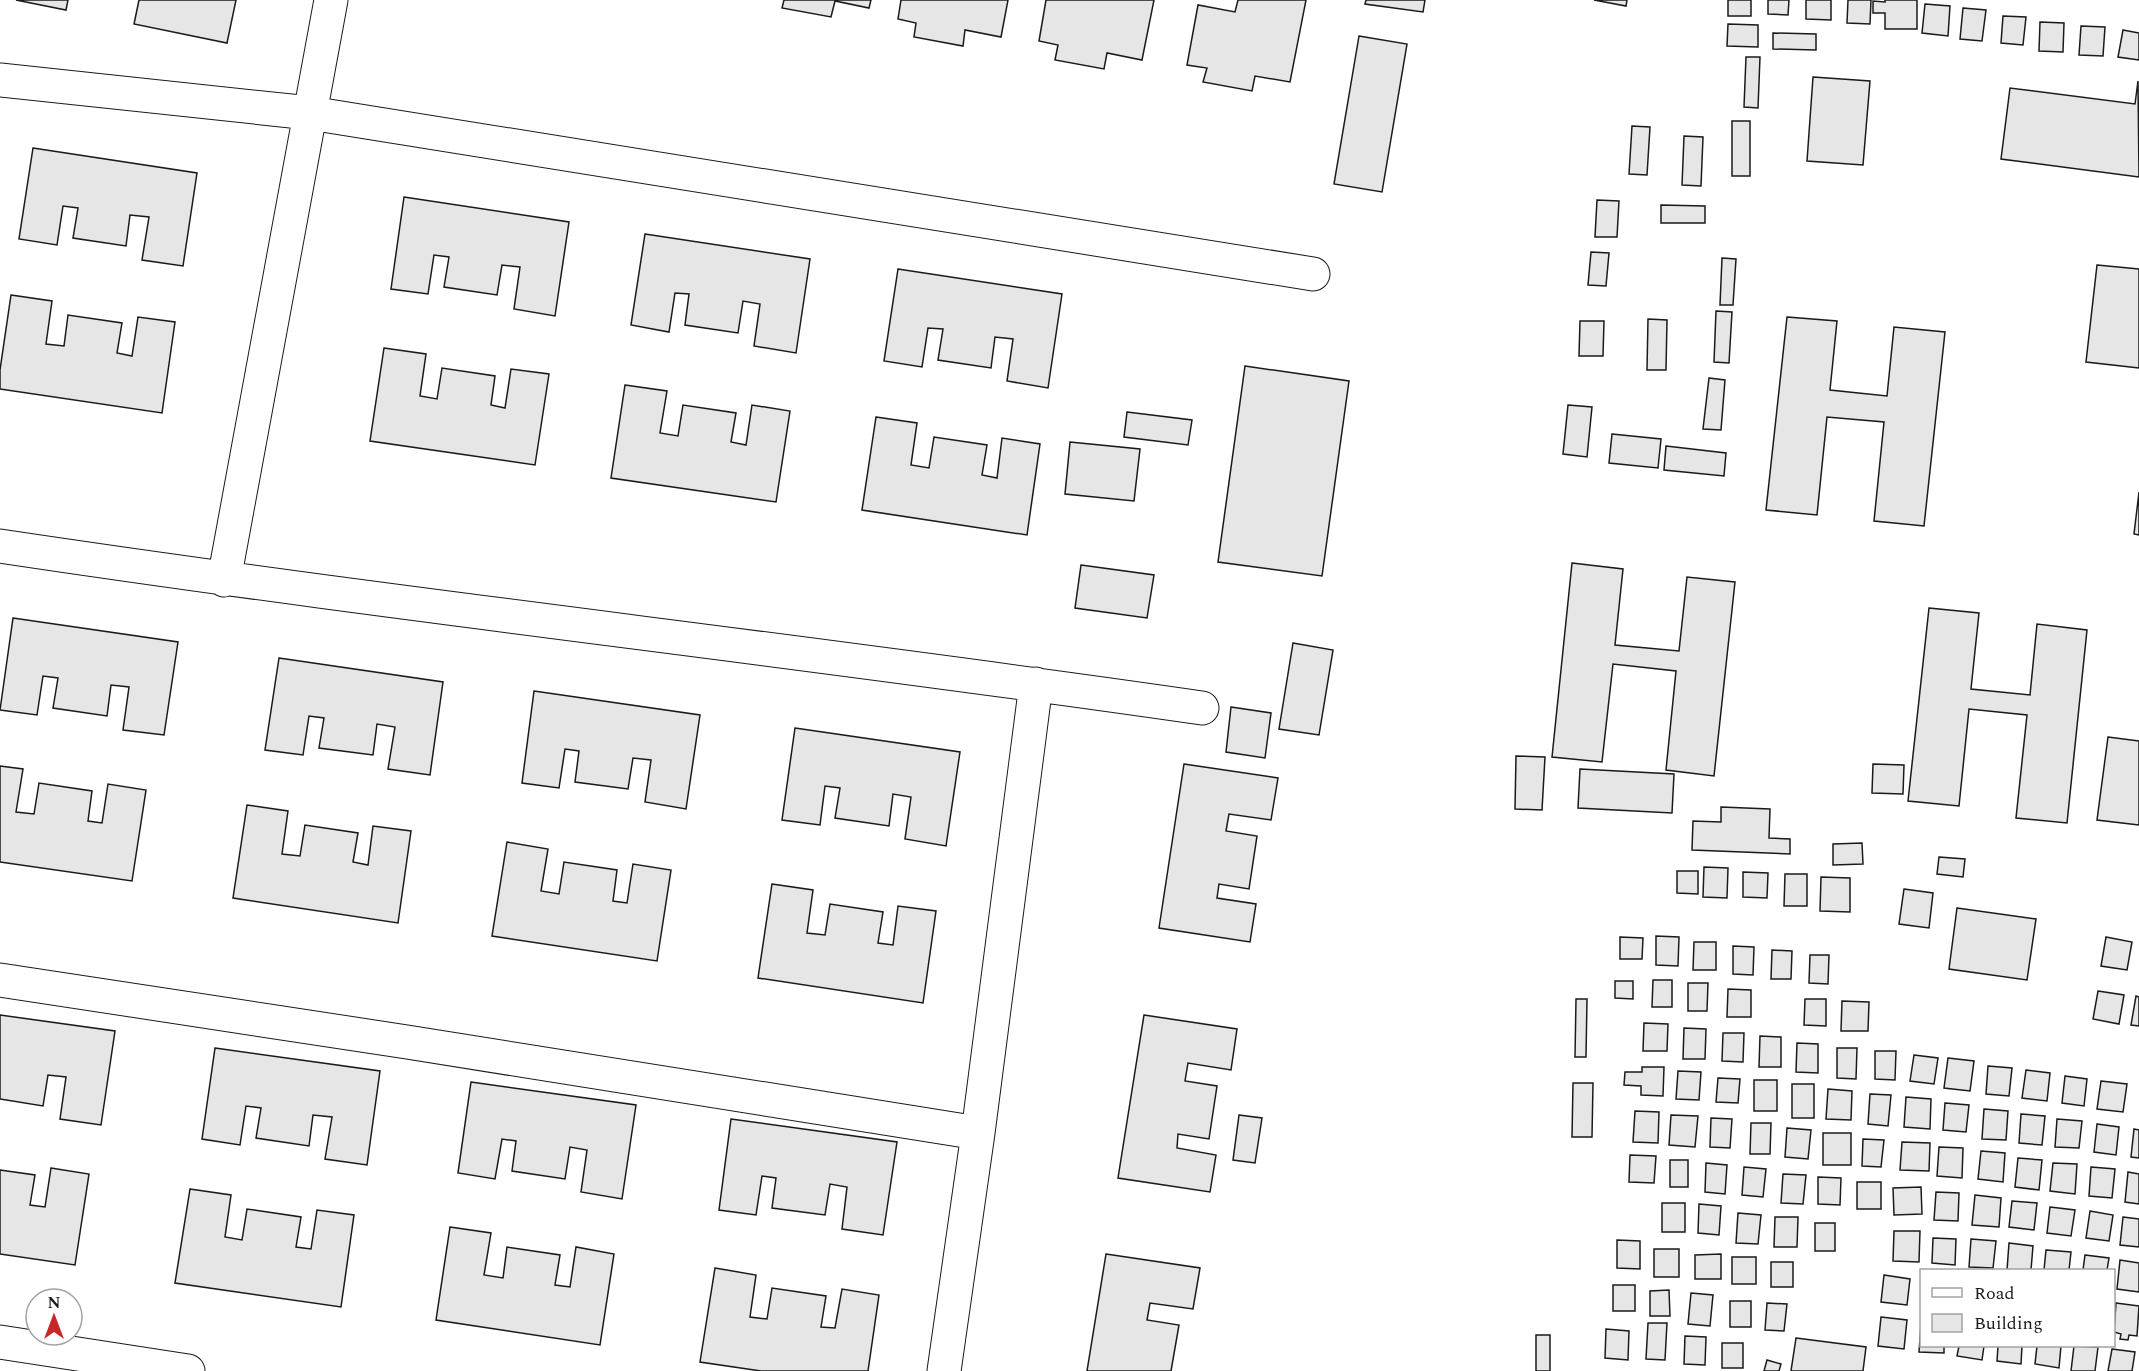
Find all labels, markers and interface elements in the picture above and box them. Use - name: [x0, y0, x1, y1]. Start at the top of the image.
- legend: [1920, 1269, 2115, 1347]
- text: Road: [1974, 1280, 2015, 1307]
- north arrow: [24, 1287, 84, 1347]
- text: N: [47, 1291, 61, 1315]
- text: Building: [1974, 1310, 2043, 1337]

